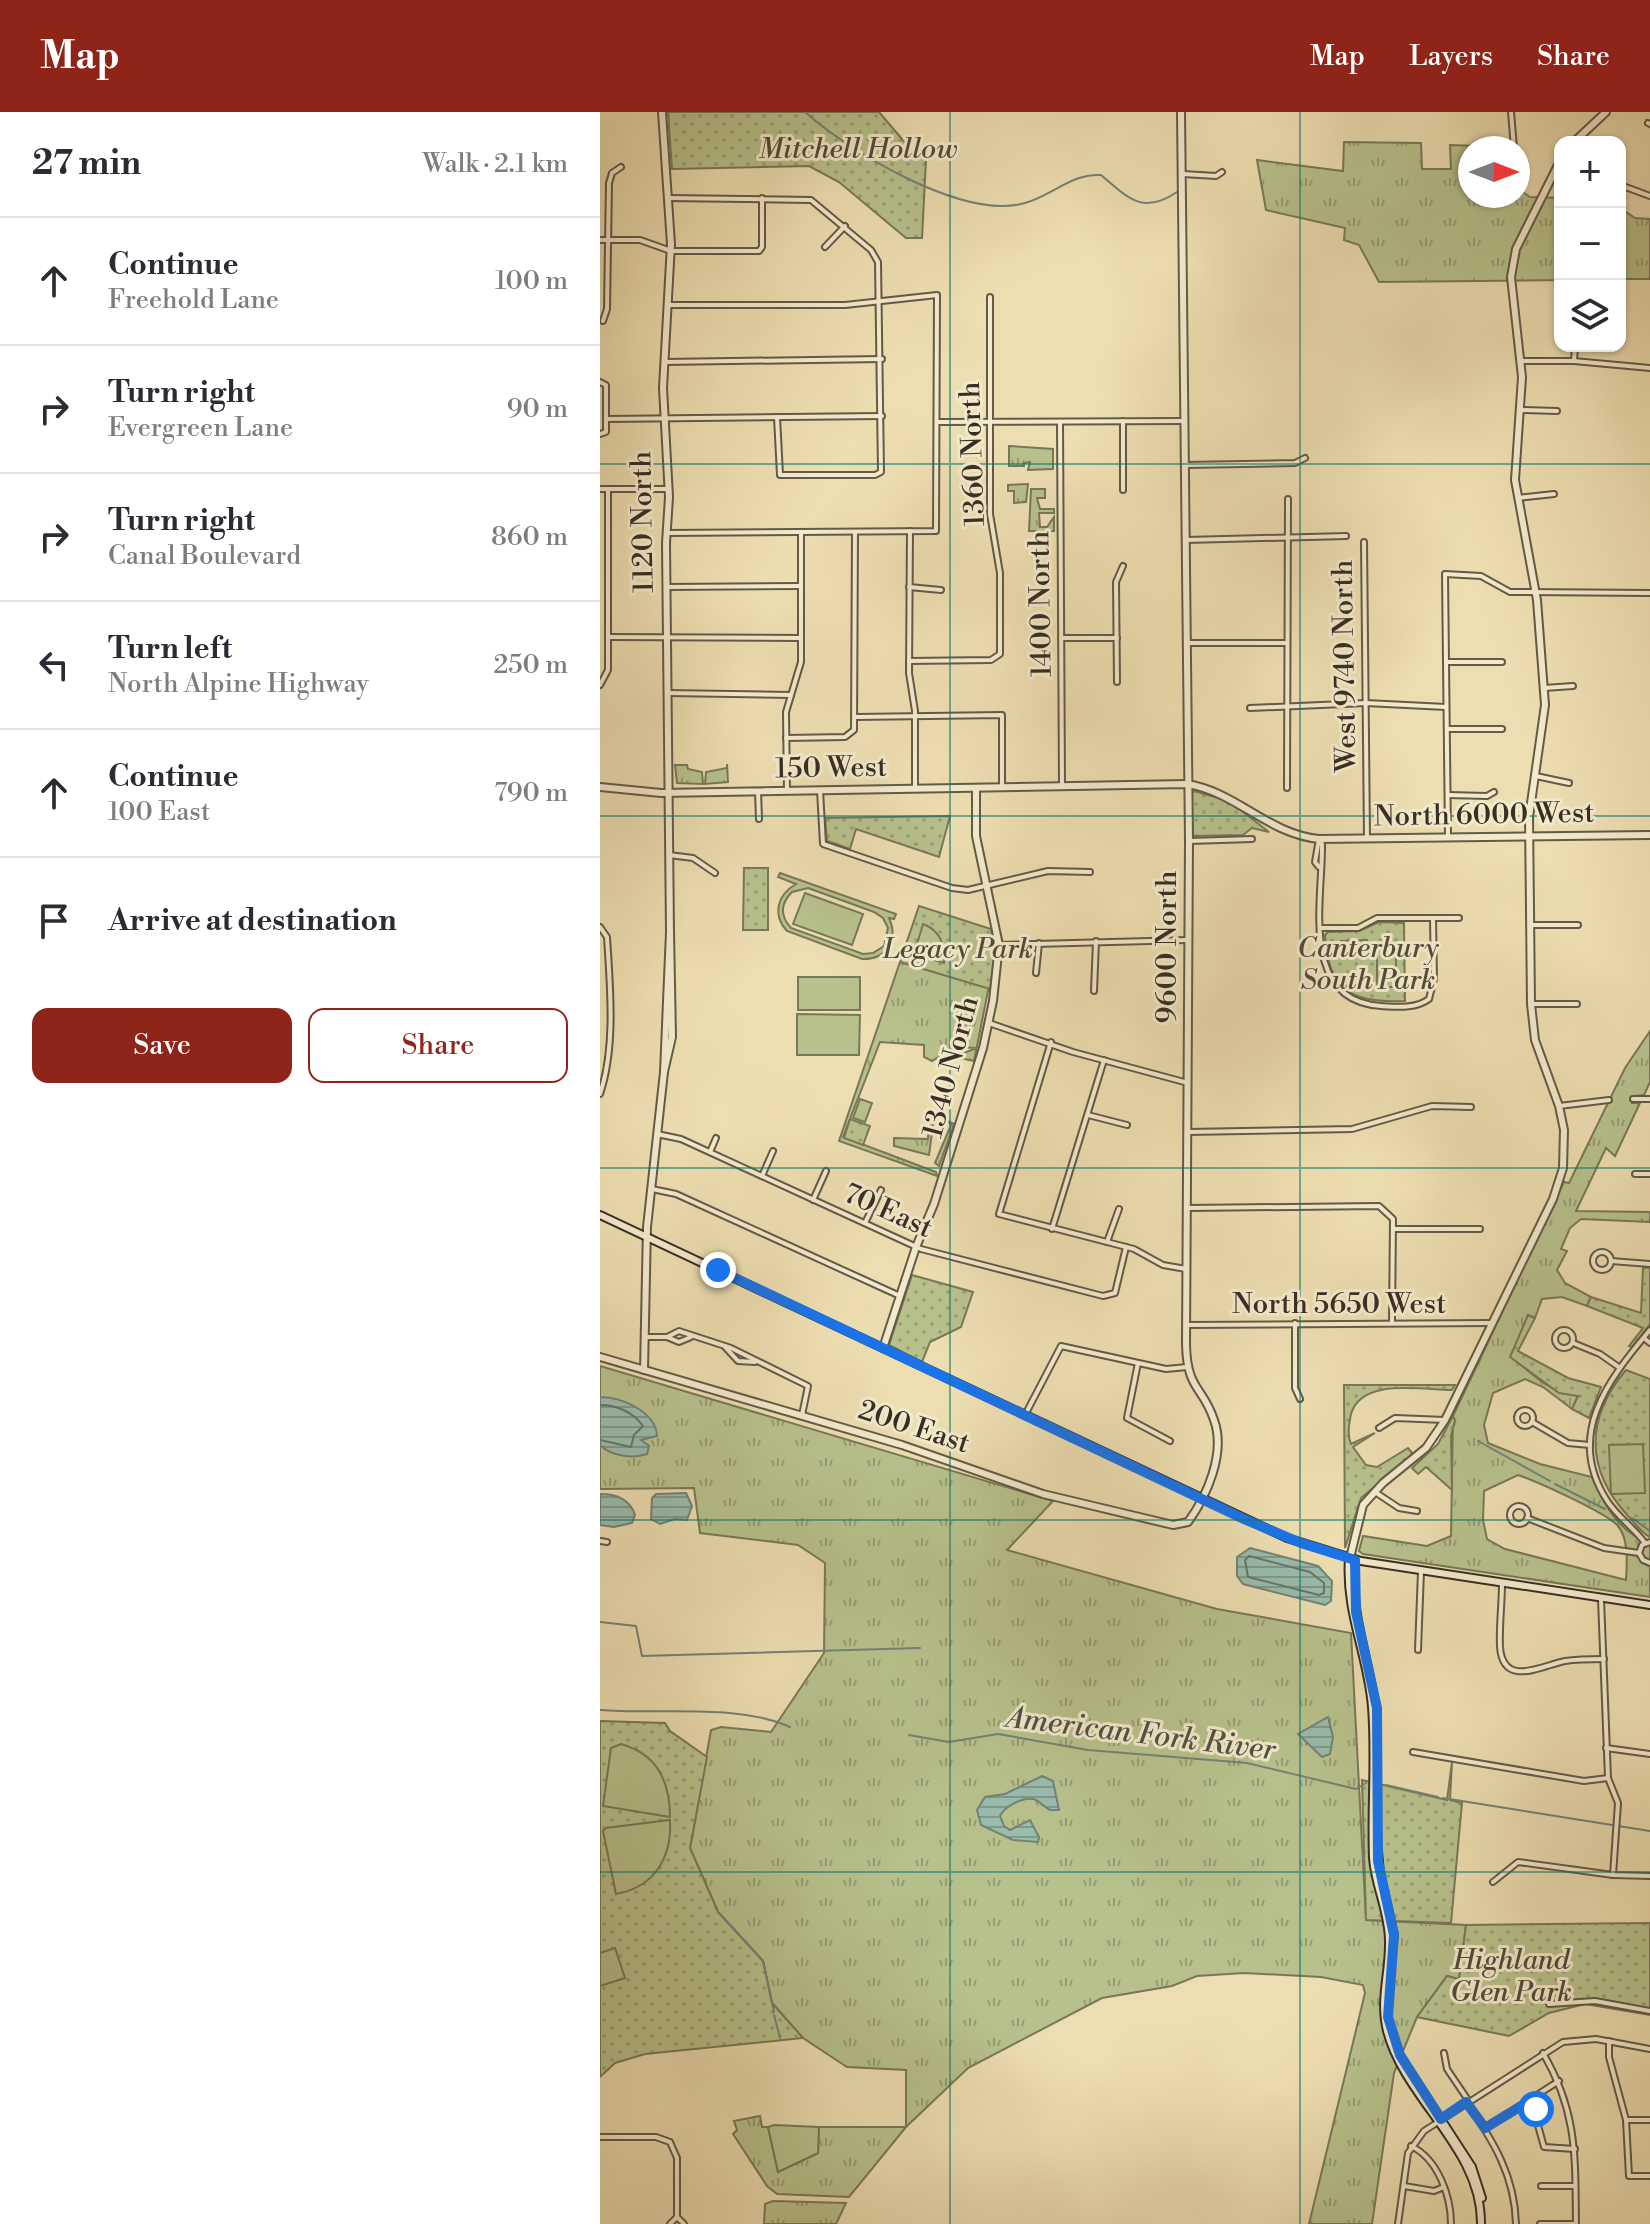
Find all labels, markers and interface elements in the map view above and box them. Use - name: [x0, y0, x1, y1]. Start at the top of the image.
- text: Map: [40, 33, 120, 80]
- text: Map: [1310, 39, 1365, 74]
- text: Layers: [1409, 39, 1493, 74]
- text: Share: [1537, 39, 1610, 74]
- park label: Mitchell Hollow: [759, 132, 957, 167]
- north arrow: [1458, 136, 1530, 208]
- map controls: [1554, 136, 1626, 352]
- button: +: [1554, 136, 1626, 208]
- text: 27 min: [32, 143, 141, 185]
- text: Walk · 2.1 km: [423, 148, 568, 180]
- button: −: [1554, 208, 1626, 280]
- text: Continue: [108, 246, 239, 284]
- icon: ahead: [32, 259, 76, 303]
- text: 100 m: [495, 265, 568, 297]
- button: layers: [1554, 280, 1626, 352]
- text: Freehold Lane: [108, 284, 279, 316]
- text: Turn right: [108, 374, 255, 412]
- street label: 1360 North: [953, 381, 993, 527]
- icon: right: [32, 387, 76, 431]
- text: 90 m: [507, 393, 568, 425]
- text: Evergreen Lane: [108, 412, 293, 444]
- street label: 1120 North: [624, 450, 662, 593]
- text: Turn right: [108, 502, 255, 540]
- icon: right: [32, 515, 76, 559]
- text: 860 m: [491, 521, 568, 553]
- street label: 1400 North: [1022, 530, 1060, 678]
- text: Canal Boulevard: [108, 540, 301, 572]
- street label: West 9740 North: [1326, 559, 1364, 774]
- text: Turn left: [108, 630, 232, 668]
- icon: left: [32, 643, 76, 687]
- text: 250 m: [493, 649, 568, 681]
- text: North Alpine Highway: [108, 668, 369, 700]
- street label: 150 West: [775, 750, 887, 786]
- text: Continue: [108, 758, 239, 796]
- icon: ahead: [32, 771, 76, 815]
- text: 790 m: [494, 777, 568, 809]
- text: 100 East: [108, 796, 210, 828]
- street label: North 6000 West: [1374, 796, 1595, 834]
- street label: 9600 North: [1150, 870, 1185, 1023]
- icon: arrive: [32, 899, 76, 943]
- text: Arrive at destination: [108, 902, 397, 940]
- park label: Canterbury South Park: [1297, 931, 1440, 998]
- park label: Legacy Park: [882, 932, 1033, 967]
- street label: 1340 North: [915, 992, 987, 1142]
- button: Save: [32, 1008, 292, 1083]
- button: Share: [308, 1008, 568, 1083]
- street label: 70 East: [838, 1176, 938, 1246]
- route end: [700, 1252, 736, 1288]
- street label: North 5650 West: [1232, 1287, 1446, 1322]
- street label: 200 East: [854, 1393, 974, 1461]
- water label: American Fork River: [1001, 1698, 1279, 1770]
- park label: Highland Glen Park: [1450, 1943, 1572, 2010]
- route start: [1518, 2091, 1554, 2127]

